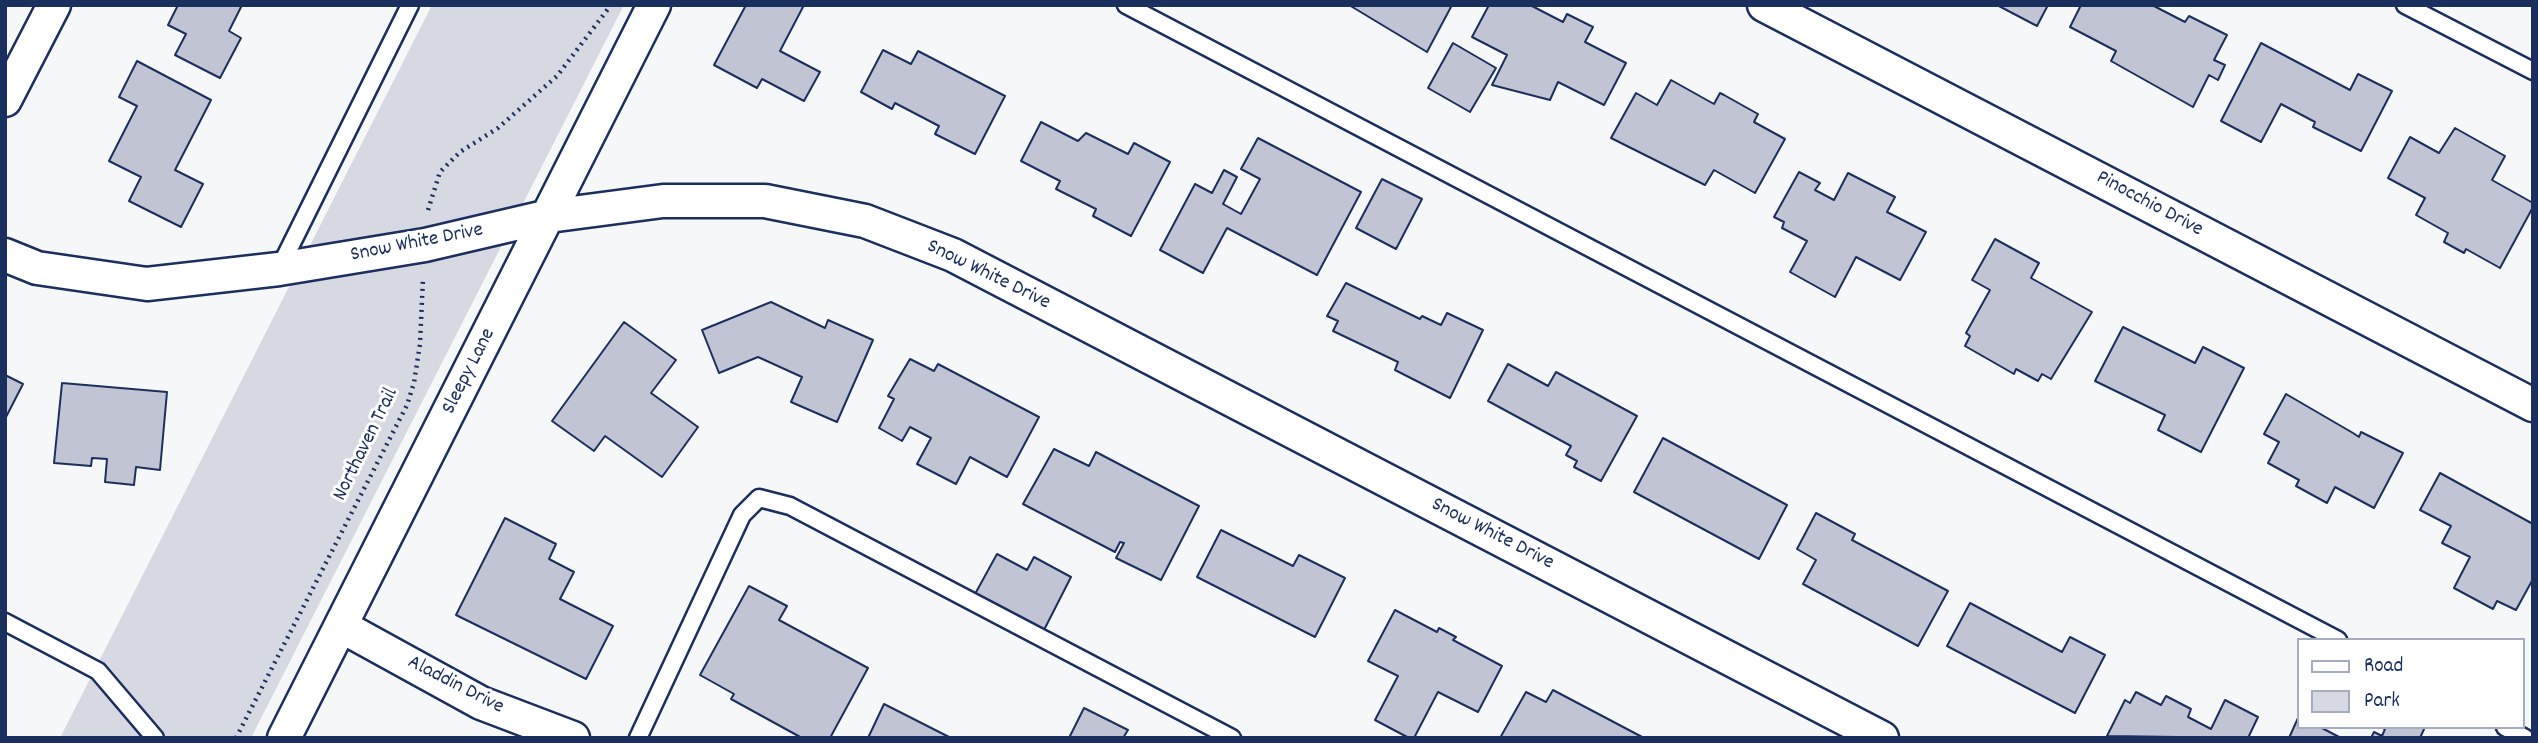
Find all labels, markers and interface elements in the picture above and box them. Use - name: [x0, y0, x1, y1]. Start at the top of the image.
- street label: Pinocchio Drive: [2091, 166, 2207, 244]
- street label: Snow White Drive: [349, 219, 485, 269]
- street label: Snow White Drive: [922, 235, 1054, 317]
- street label: Sleepy Lane: [438, 325, 502, 419]
- street label: Northaven Trail: [329, 385, 405, 505]
- street label: Snow White Drive: [1426, 493, 1558, 577]
- legend: [2296, 638, 2524, 729]
- street label: Aladdin Drive: [403, 651, 507, 721]
- text: Road: [2364, 652, 2403, 682]
- text: Park: [2364, 687, 2400, 717]

